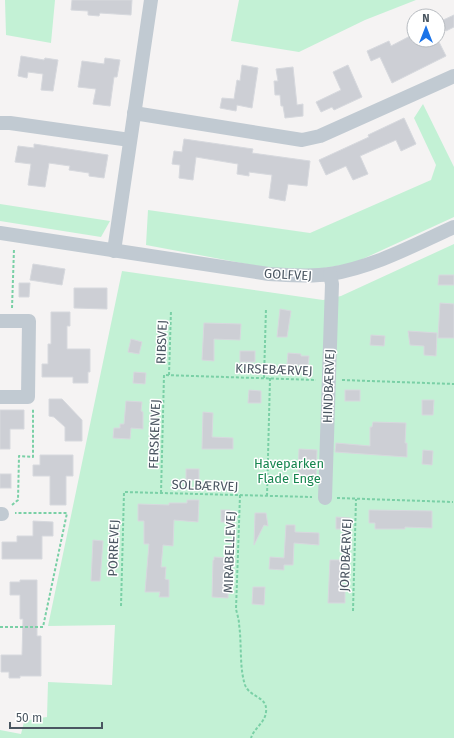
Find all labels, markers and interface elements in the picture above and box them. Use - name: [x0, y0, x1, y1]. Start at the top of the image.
- north arrow: [406, 8, 446, 48]
- text: N: [422, 12, 430, 25]
- street label: GOLFVEJ: [264, 266, 312, 283]
- street label: RIBSVEJ: [153, 320, 170, 364]
- street label: HINDBÆRVEJ: [320, 349, 337, 423]
- street label: KIRSEBÆRVEJ: [235, 361, 313, 378]
- street label: FERSKENVEJ: [146, 399, 163, 469]
- park label: Haveparken Flade Enge: [254, 456, 324, 486]
- street label: SOLBÆRVEJ: [171, 477, 239, 494]
- street label: MIRABELLEVEJ: [221, 511, 238, 593]
- street label: JORDBÆRVEJ: [337, 518, 354, 592]
- street label: PORREVEJ: [105, 519, 122, 577]
- scale bar: [10, 704, 102, 730]
- text: 50 m: [16, 711, 42, 725]

